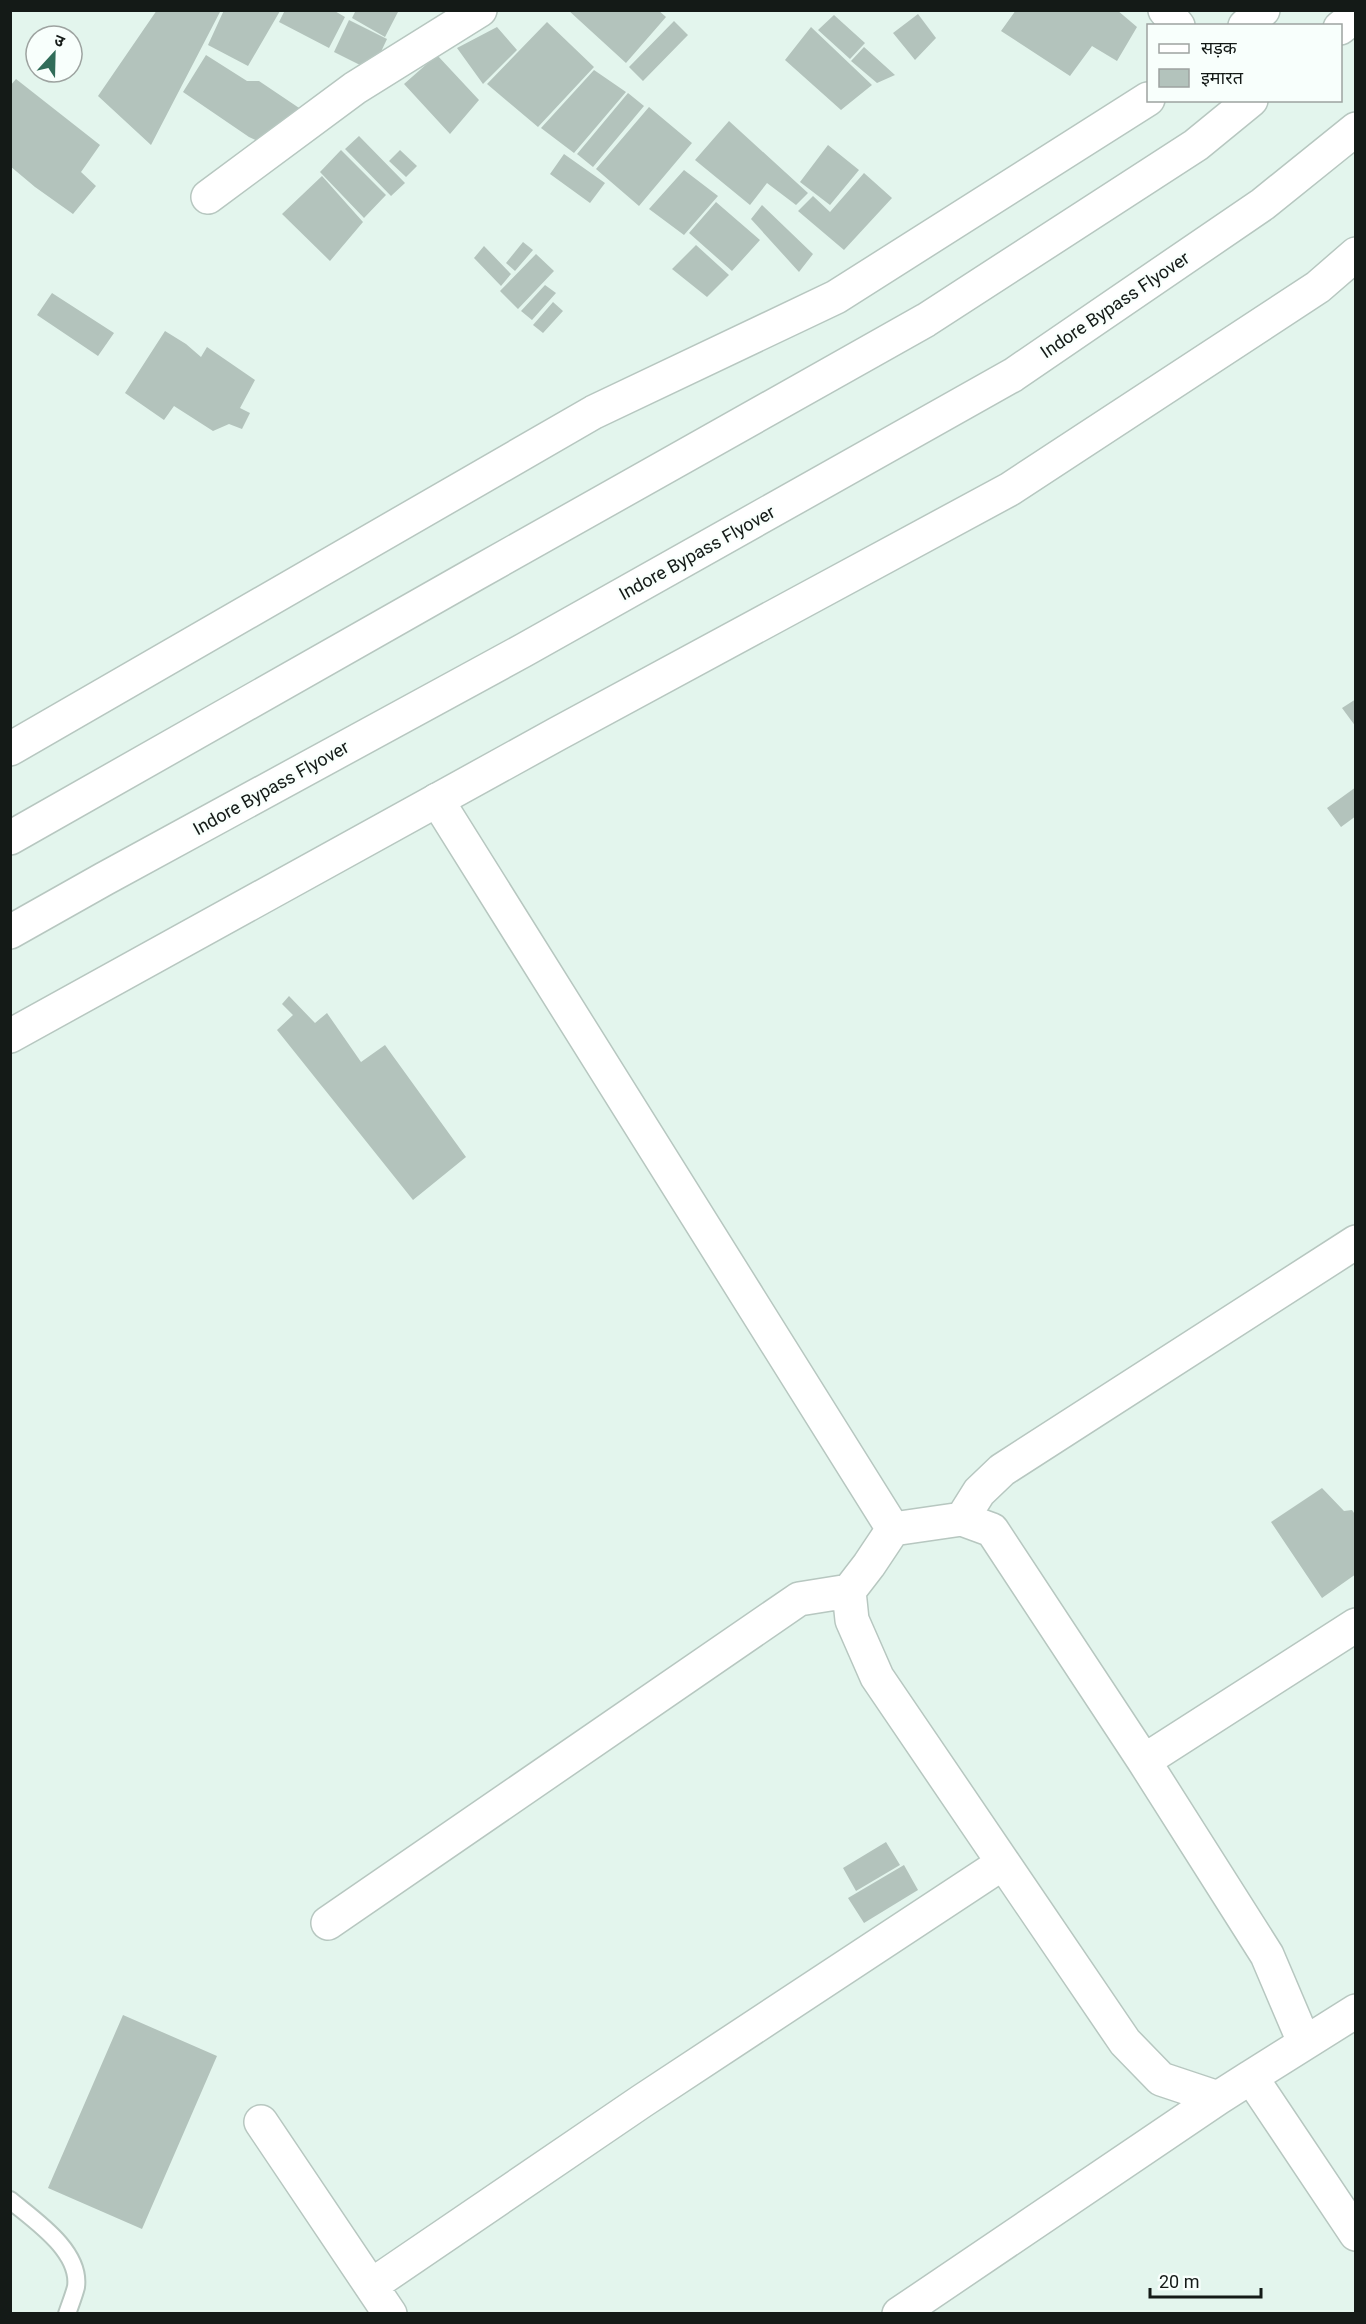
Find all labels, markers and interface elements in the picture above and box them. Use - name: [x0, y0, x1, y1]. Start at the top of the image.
- north arrow: [24, 24, 84, 84]
- legend: [1147, 24, 1342, 102]
- text: उ: [52, 30, 68, 51]
- text: सड़क: [1201, 37, 1238, 58]
- text: इमारत: [1201, 67, 1244, 88]
- street label: Indore Bypass Flyover: [1036, 247, 1193, 362]
- street label: Indore Bypass Flyover: [615, 501, 778, 604]
- street label: Indore Bypass Flyover: [189, 736, 352, 839]
- scale bar: [1150, 2261, 1261, 2299]
- text: 20 m: [1159, 2271, 1199, 2292]

